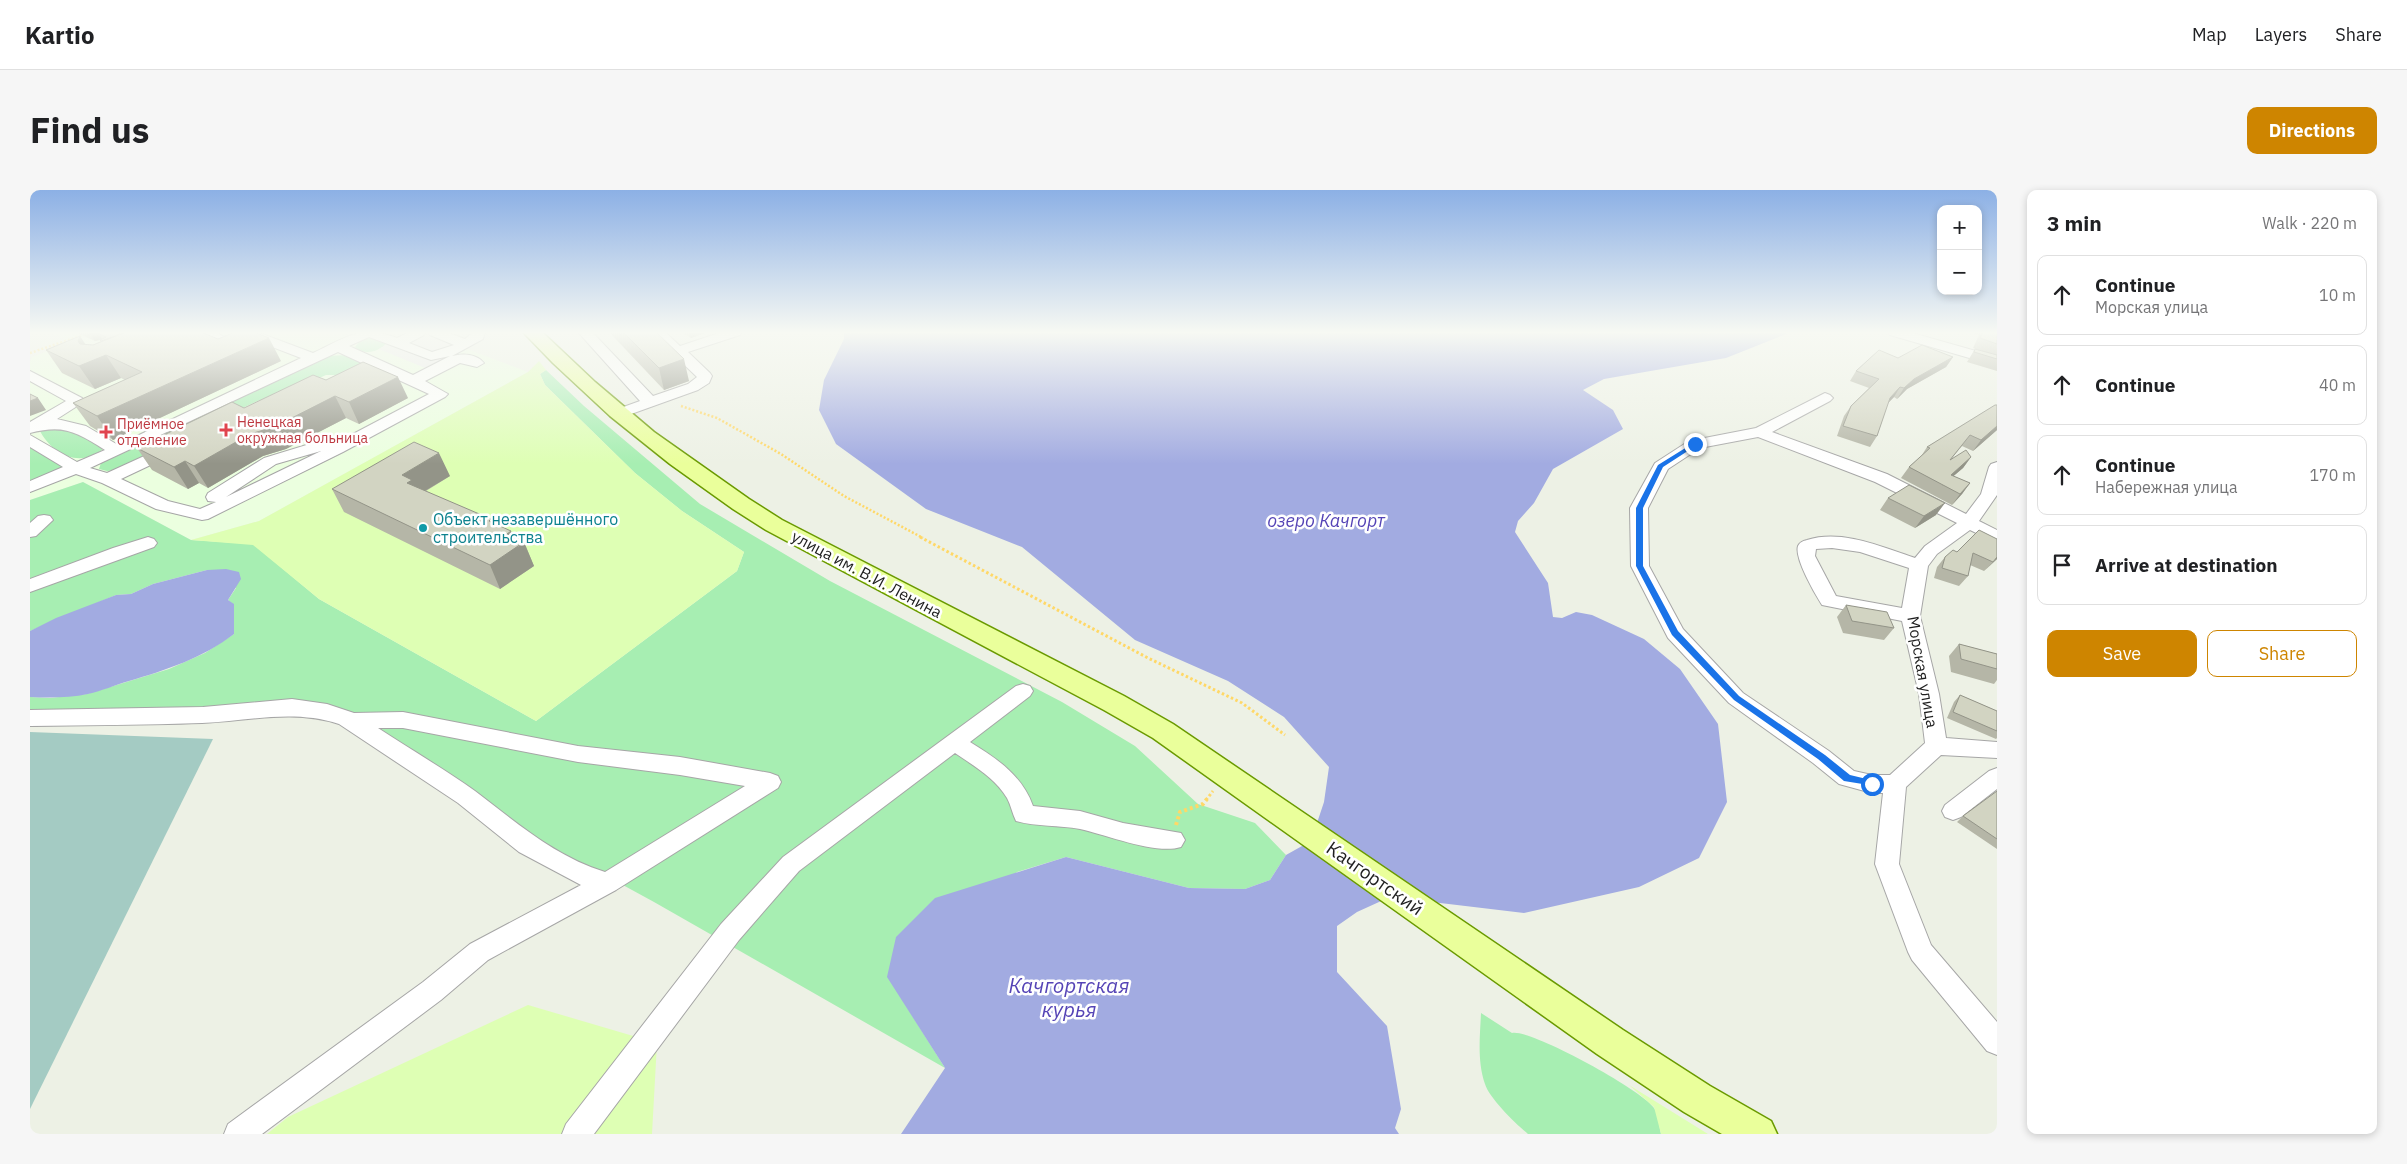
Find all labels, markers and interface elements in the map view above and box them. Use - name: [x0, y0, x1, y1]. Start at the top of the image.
- text: Kartio: [25, 19, 95, 51]
- text: Map: [2192, 23, 2227, 46]
- text: Layers: [2255, 23, 2307, 46]
- text: Share: [2335, 23, 2382, 46]
- text: Find us: [30, 107, 149, 153]
- button: Directions: [2247, 107, 2377, 154]
- map controls: [1937, 205, 1982, 295]
- button: +: [1937, 205, 1982, 250]
- text: 3 min: [2047, 209, 2102, 237]
- text: Walk · 220 m: [2262, 213, 2357, 233]
- button: −: [1937, 250, 1982, 295]
- text: Continue: [2095, 273, 2175, 297]
- icon: ahead: [2048, 281, 2076, 309]
- text: 10 m: [2319, 285, 2356, 305]
- text: Морская улица: [2095, 297, 2208, 317]
- icon: ahead: [2048, 371, 2076, 399]
- text: Continue: [2095, 373, 2175, 397]
- text: 40 m: [2319, 375, 2356, 395]
- place label: Ненецкая окружная больница: [237, 413, 369, 447]
- place label: Приёмное отделение: [117, 415, 187, 449]
- marker: Ненецкая окружная больница: [219, 423, 233, 437]
- marker: Приёмное отделение: [99, 425, 113, 439]
- route end: [1684, 433, 1707, 456]
- text: Continue: [2095, 453, 2175, 477]
- icon: ahead: [2048, 461, 2076, 489]
- text: 170 m: [2309, 465, 2356, 485]
- text: Набережная улица: [2095, 477, 2238, 497]
- place label: Объект незавершённого строительства: [433, 509, 618, 547]
- water label: озеро Качгорт: [1267, 509, 1386, 532]
- marker: Объект незавершённого строительства: [417, 522, 429, 534]
- street label: улица им. В.И. Ленина: [788, 526, 946, 622]
- icon: arrive: [2048, 551, 2076, 579]
- text: Arrive at destination: [2095, 553, 2278, 577]
- street label: Морская улица: [1903, 615, 1943, 730]
- button: Save: [2047, 630, 2197, 677]
- button: Share: [2207, 630, 2357, 677]
- route start: [1861, 773, 1884, 796]
- street label: Качгортский: [1322, 836, 1428, 920]
- water label: Качгортская курья: [1009, 971, 1129, 1023]

